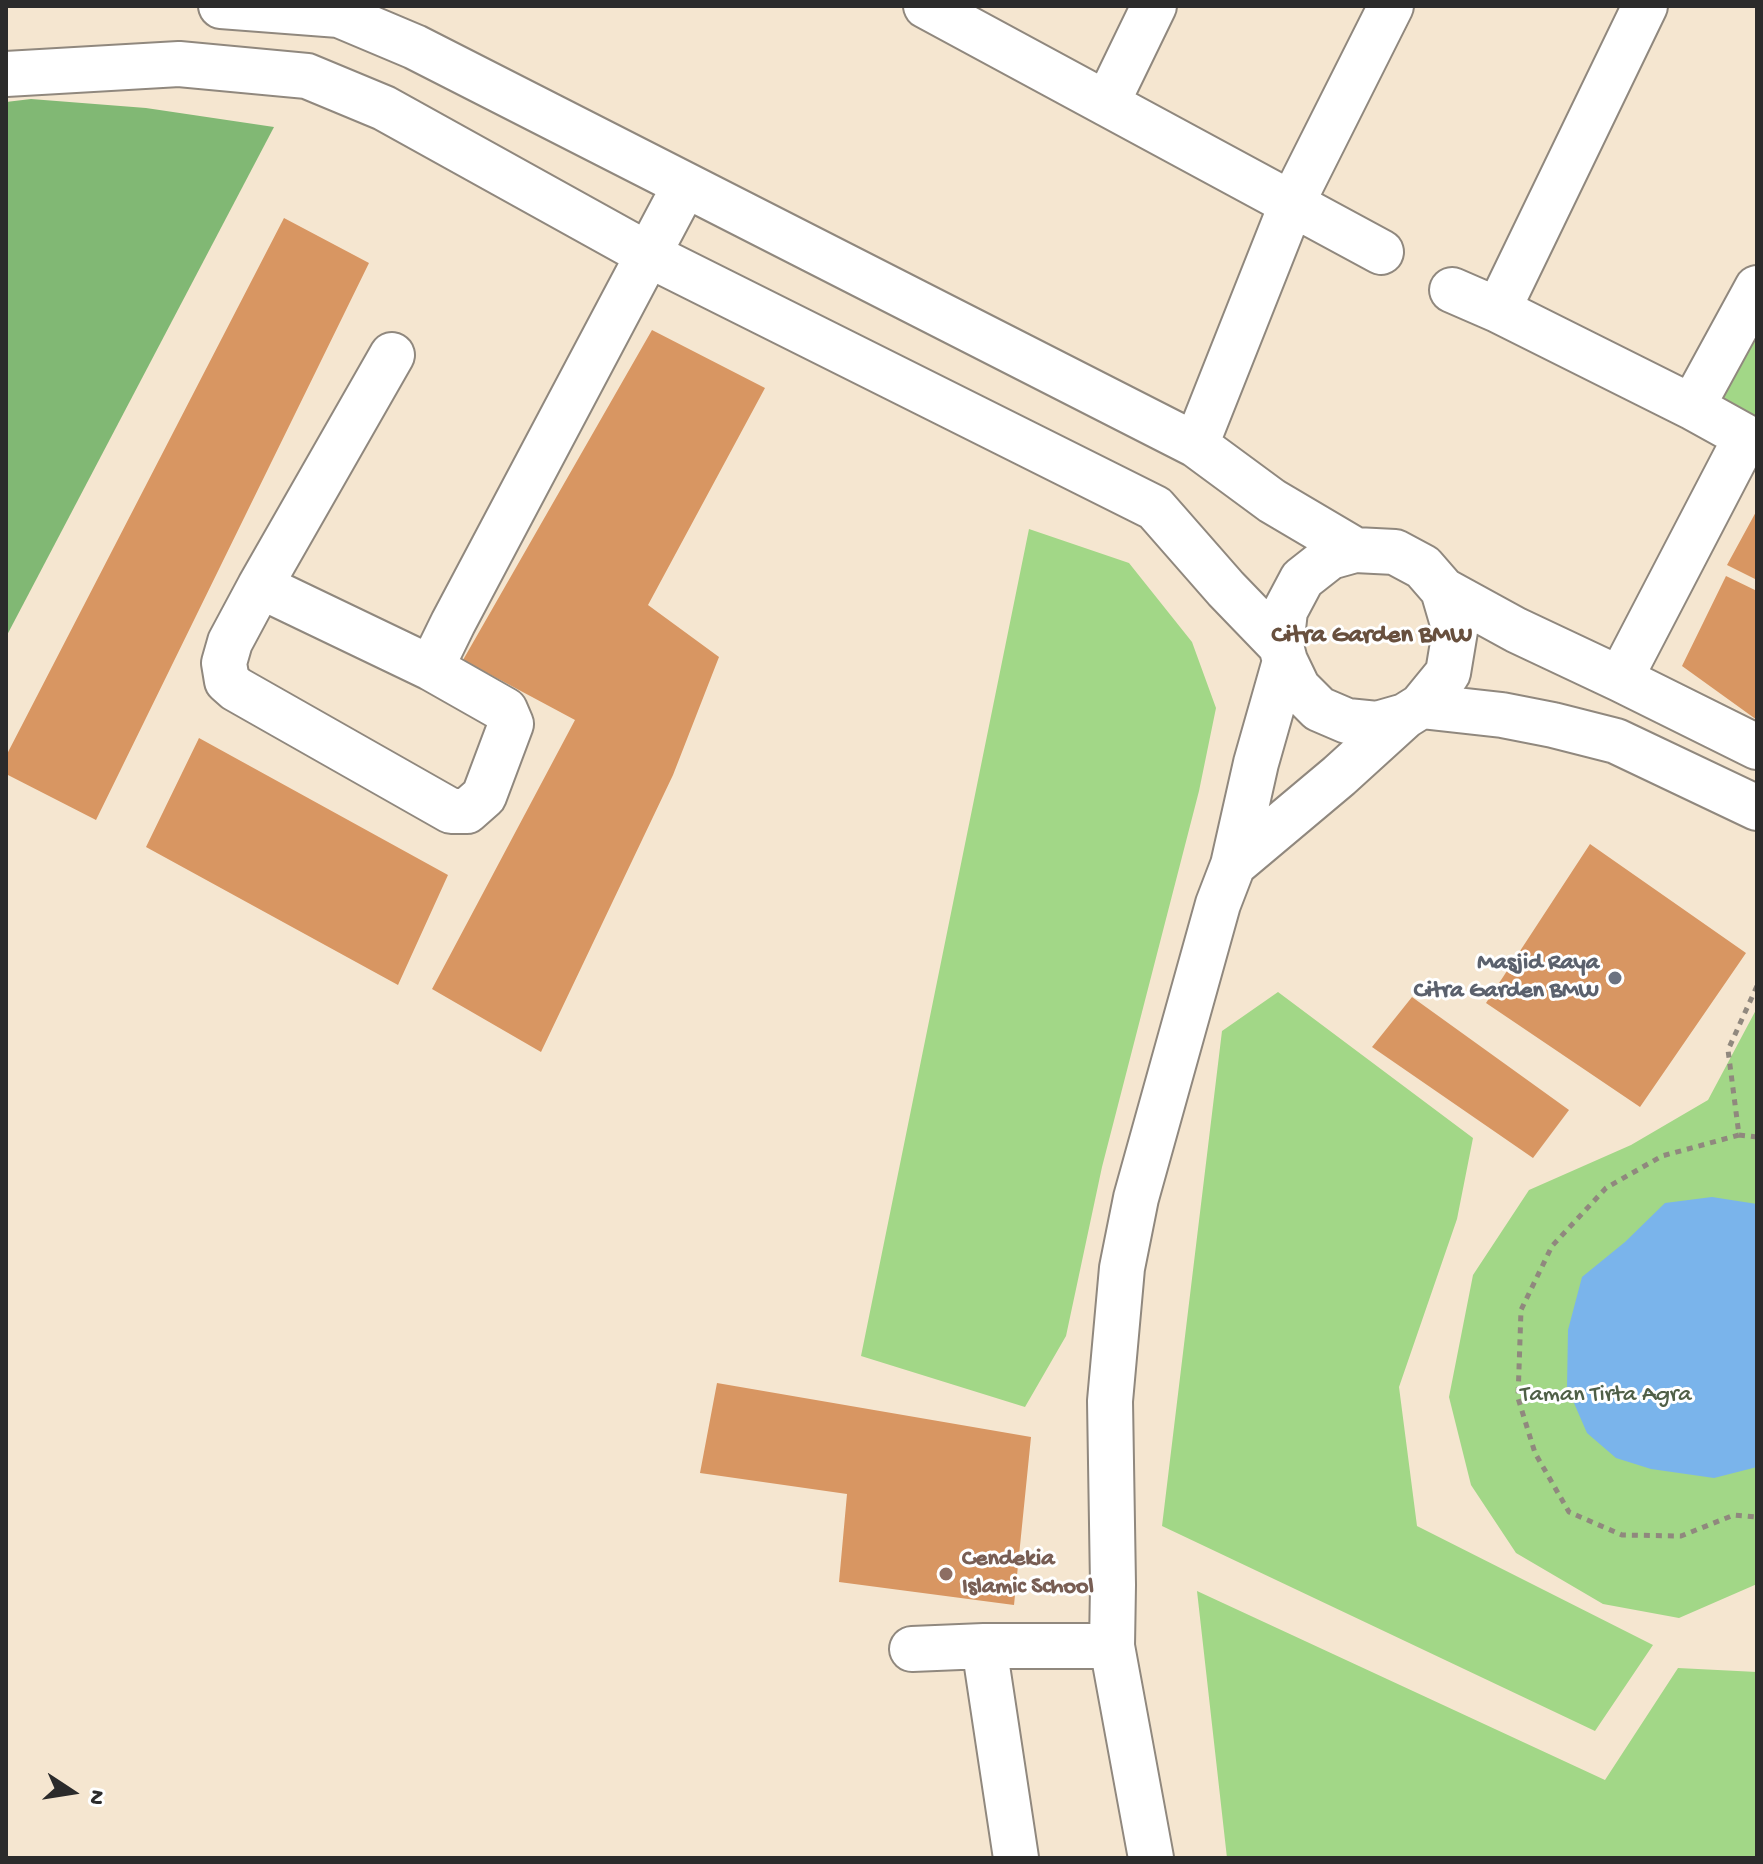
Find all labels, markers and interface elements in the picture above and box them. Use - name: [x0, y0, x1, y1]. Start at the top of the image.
- district label: Citra Garden BMW: [1272, 621, 1472, 653]
- place label: Masjid Raya Citra Garden BMW: [1414, 950, 1599, 1006]
- marker: Masjid Raya Citra Garden BMW: [1606, 969, 1624, 987]
- park label: Taman Tirta Agra: [1520, 1382, 1692, 1410]
- place label: Cendekia Islamic School: [962, 1546, 1094, 1602]
- marker: Cendekia Islamic School: [937, 1565, 955, 1583]
- north arrow: [32, 1752, 112, 1832]
- text: N: [81, 1787, 110, 1807]

